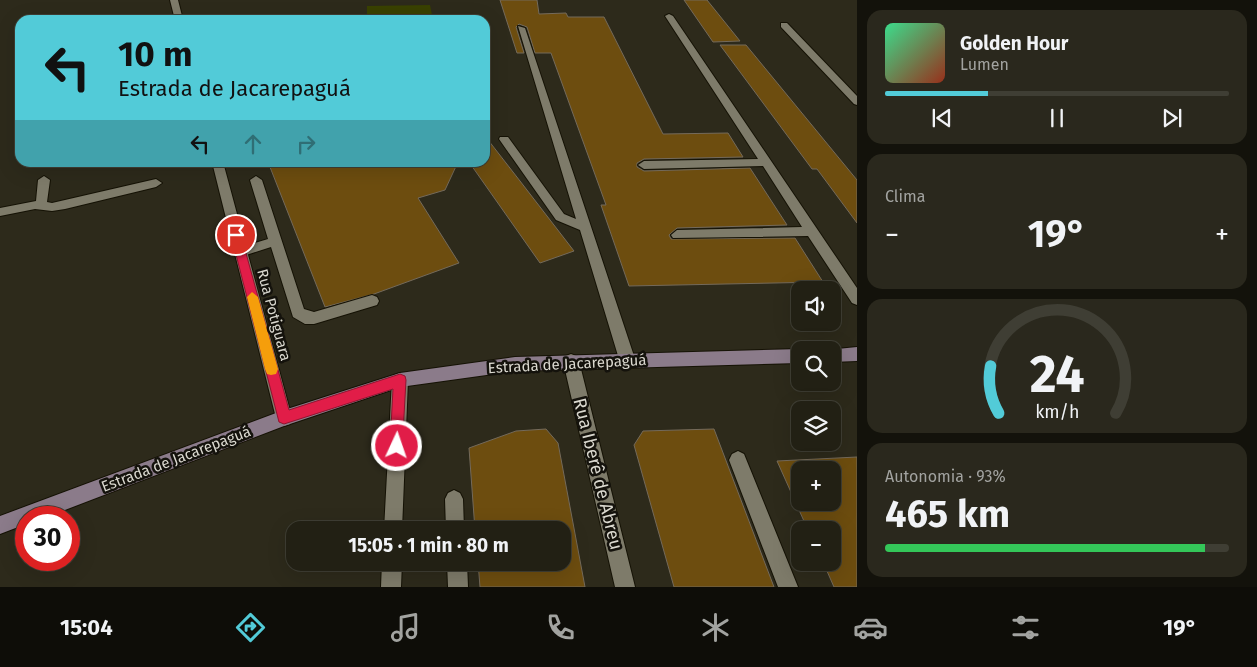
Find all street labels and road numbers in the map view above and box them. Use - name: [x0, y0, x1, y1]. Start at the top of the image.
- street label: Rua Potiguara: [253, 267, 295, 363]
- street label: Estrada de Jacarepaguá: [487, 351, 647, 377]
- street label: Rua Iberê de Abreu: [568, 396, 628, 552]
- street label: Estrada de Jacarepaguá: [99, 422, 253, 496]

